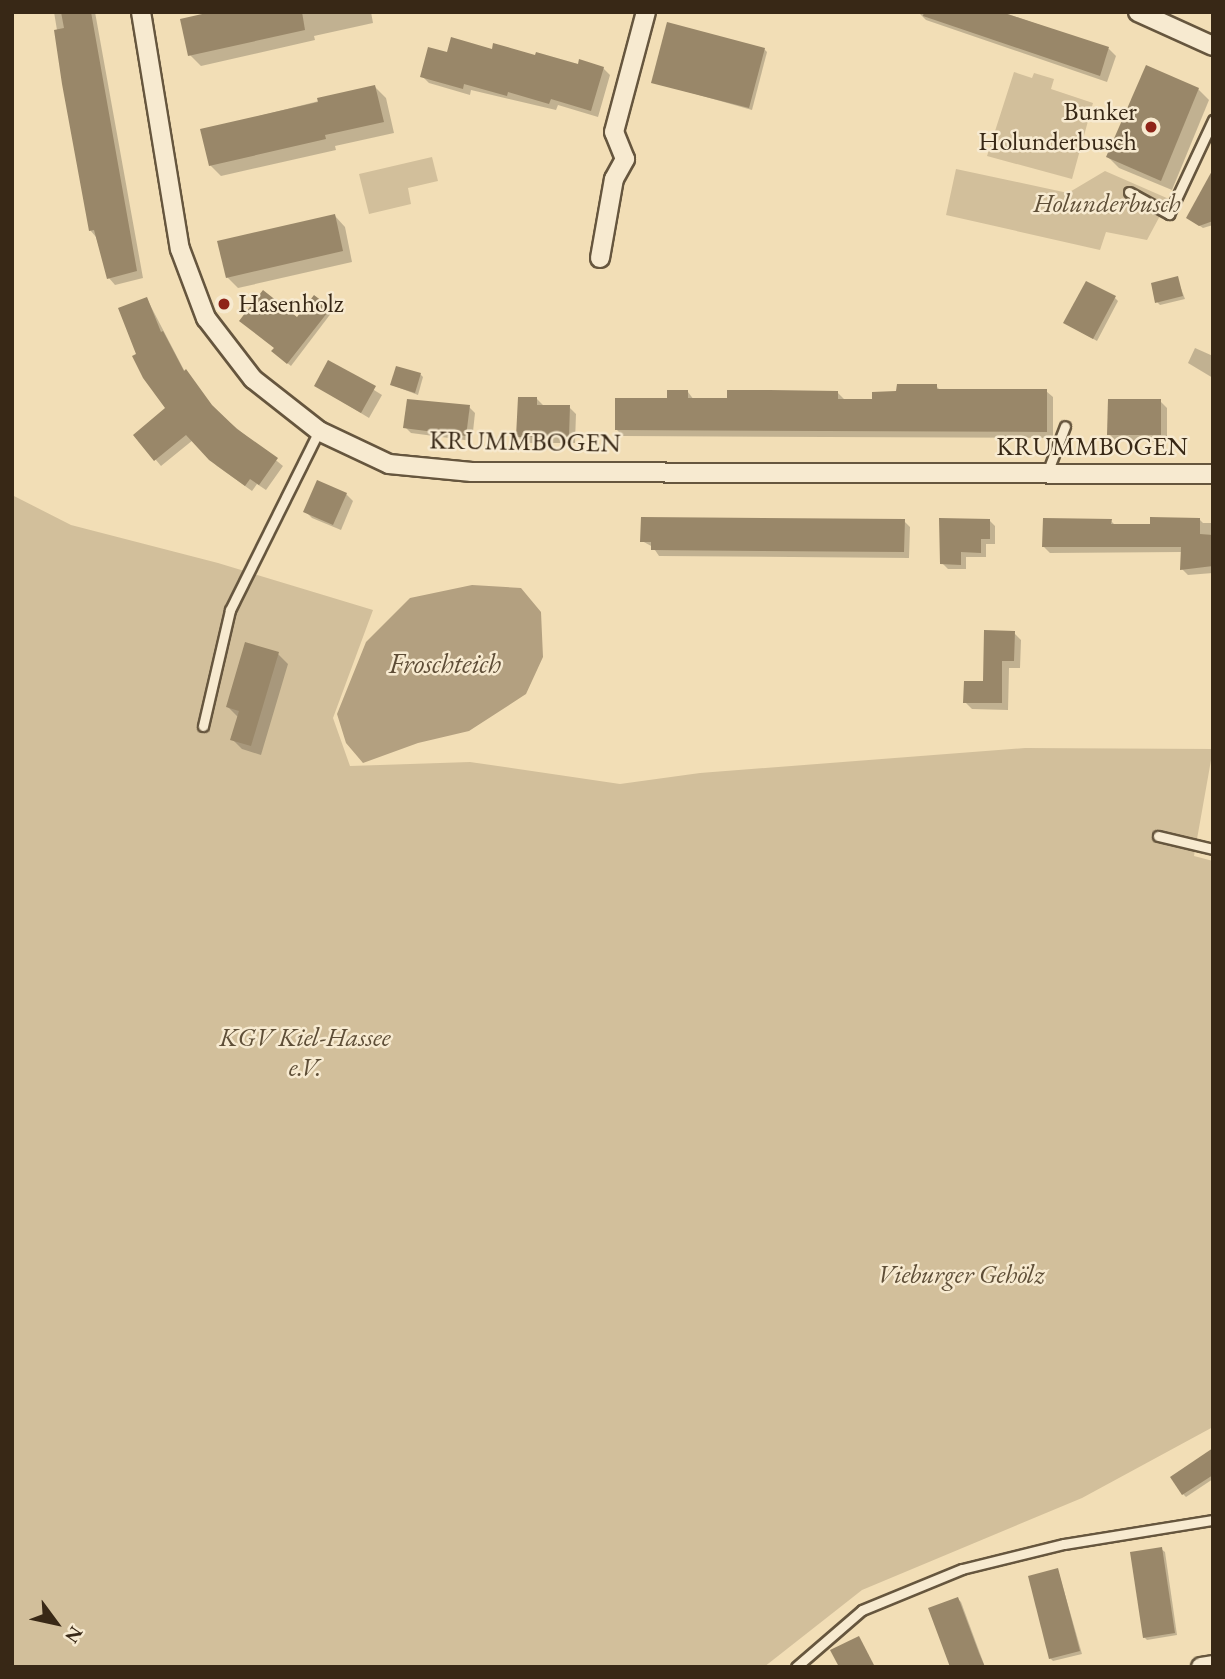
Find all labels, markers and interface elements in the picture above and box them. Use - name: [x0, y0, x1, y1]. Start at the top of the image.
- place label: Bunker Holunderbusch: [978, 96, 1137, 158]
- marker: Bunker Holunderbusch: [1143, 119, 1159, 135]
- park label: Holunderbusch: [1033, 188, 1181, 220]
- place label: Hasenholz: [238, 288, 344, 320]
- marker: Hasenholz: [216, 296, 232, 312]
- street label: KRUMMBOGEN: [429, 425, 621, 459]
- street label: KRUMMBOGEN: [996, 431, 1188, 463]
- water label: Froschteich: [389, 646, 501, 680]
- park label: KGV Kiel-Hassee e.V.: [219, 1022, 391, 1084]
- park label: Vieburger Gehölz: [877, 1259, 1045, 1291]
- north arrow: [21, 1588, 91, 1658]
- text: N: [59, 1621, 89, 1648]

